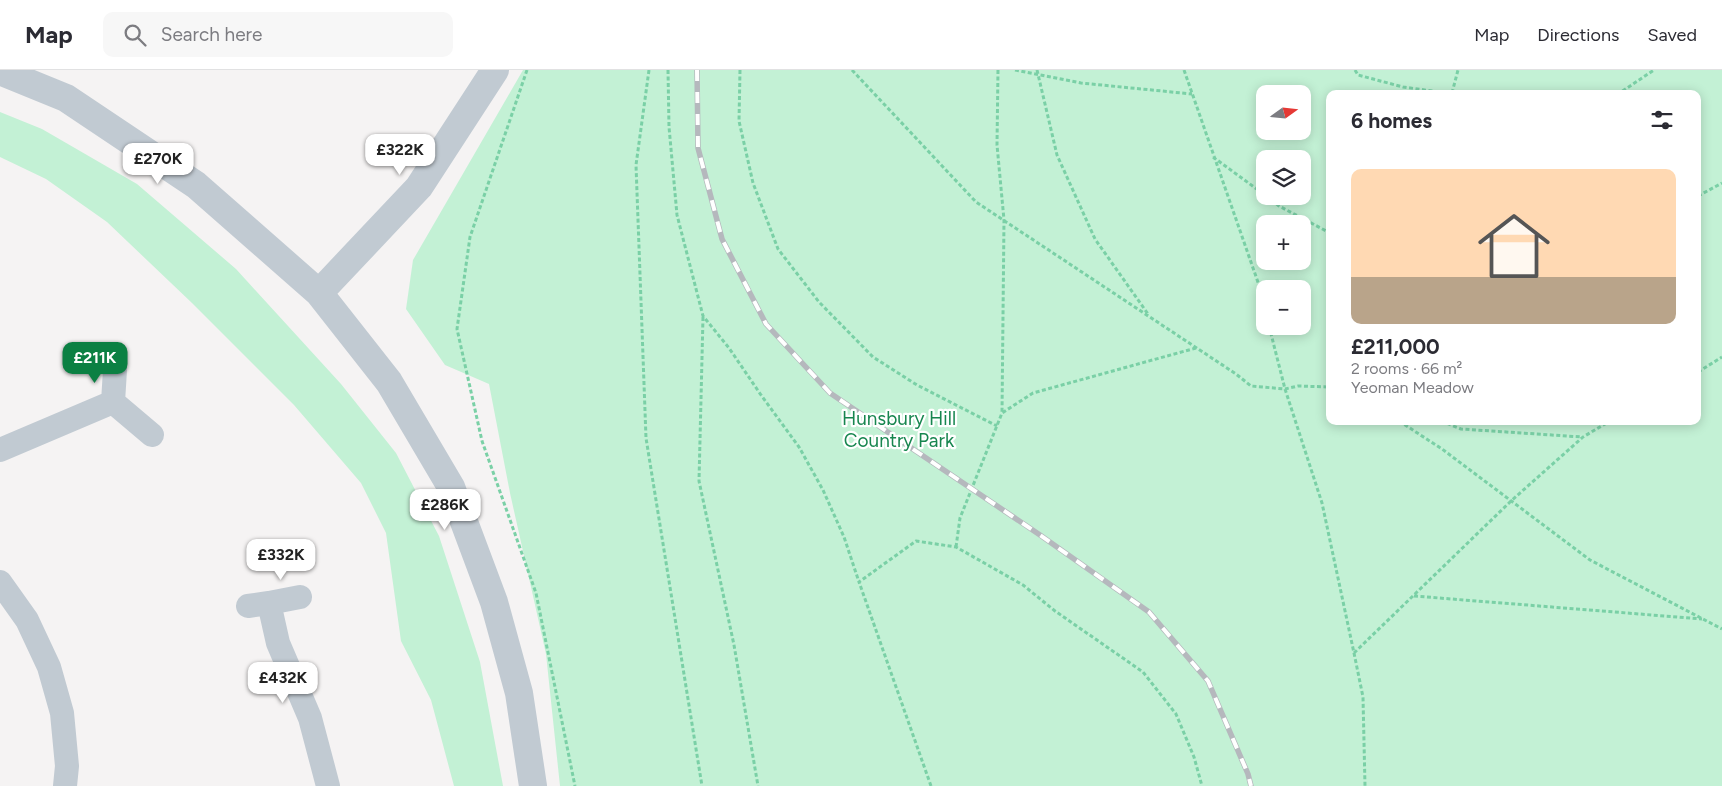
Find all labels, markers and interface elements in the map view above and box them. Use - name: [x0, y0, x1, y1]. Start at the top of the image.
- search box: [103, 12, 453, 57]
- text: Map: [25, 20, 73, 49]
- icon: search: [121, 21, 149, 49]
- text: Search here: [161, 23, 262, 46]
- text: Map: [1474, 24, 1509, 46]
- text: Directions: [1537, 24, 1619, 46]
- text: Saved: [1647, 24, 1697, 46]
- north arrow: [1256, 85, 1311, 140]
- map controls: [1256, 85, 1311, 335]
- icon: filters: [1648, 106, 1676, 134]
- text: 6 homes: [1351, 108, 1432, 133]
- pin: £322K: [365, 134, 435, 176]
- text: £322K: [376, 140, 424, 159]
- pin: £270K: [123, 142, 193, 185]
- text: £270K: [134, 149, 182, 168]
- button: layers: [1256, 150, 1311, 205]
- icon: home: [1469, 201, 1559, 291]
- button: +: [1256, 215, 1311, 270]
- button: −: [1256, 280, 1311, 335]
- text: £211,000: [1351, 334, 1440, 359]
- pin: £211K: [60, 342, 130, 384]
- text: £211K: [74, 348, 116, 367]
- text: 2 rooms · 66 m²: [1351, 359, 1462, 378]
- text: Yeoman Meadow: [1351, 378, 1474, 397]
- park label: Hunsbury Hill Country Park: [842, 407, 956, 452]
- pin: £286K: [410, 488, 480, 531]
- text: £286K: [421, 495, 469, 514]
- pin: £332K: [246, 538, 316, 581]
- text: £332K: [257, 545, 305, 564]
- pin: £432K: [248, 662, 318, 704]
- text: £432K: [259, 668, 307, 687]

